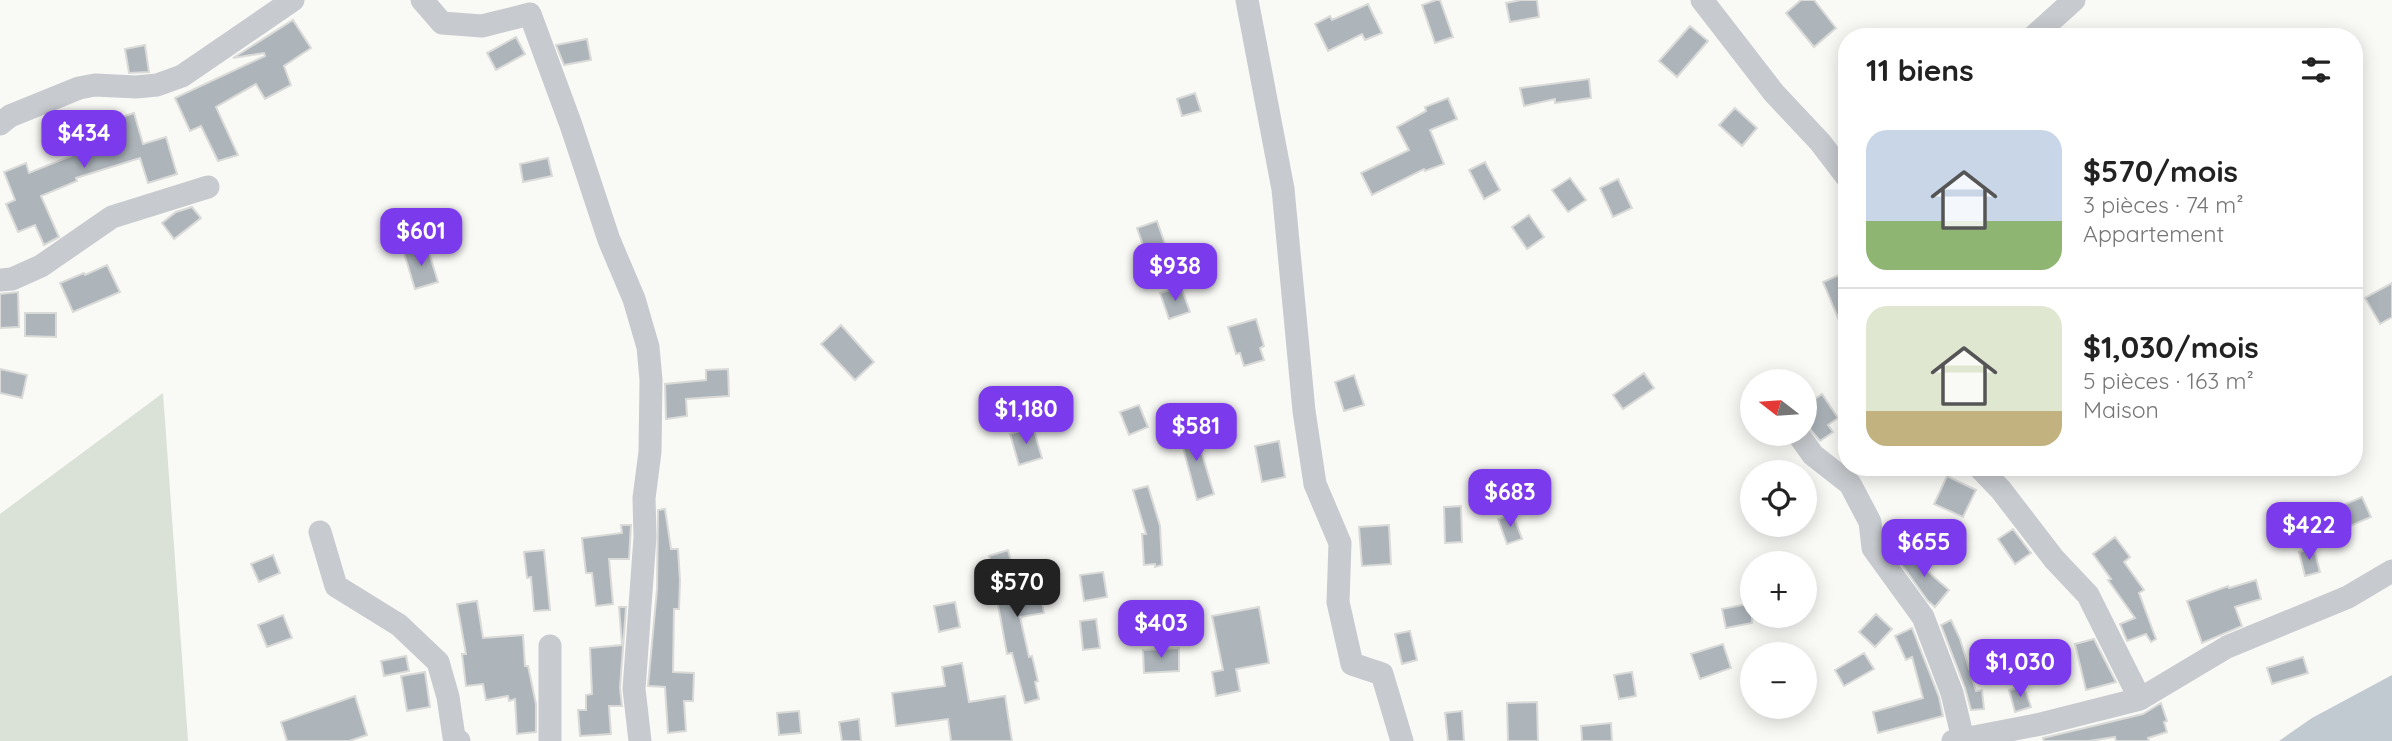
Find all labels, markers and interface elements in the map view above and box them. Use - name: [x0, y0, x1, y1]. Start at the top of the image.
- text: 11 biens: [1866, 51, 1974, 89]
- icon: filters: [2297, 51, 2335, 89]
- pin: $434: [43, 110, 125, 170]
- text: $434: [57, 118, 111, 147]
- text: $570/mois: [2083, 152, 2238, 190]
- icon: home: [1922, 158, 2006, 242]
- text: 3 pièces · 74 m²: [2083, 190, 2243, 219]
- pin: $601: [380, 208, 462, 268]
- text: $601: [396, 216, 446, 245]
- text: Appartement: [2083, 219, 2224, 248]
- pin: $938: [1134, 244, 1216, 303]
- text: $938: [1149, 251, 1201, 280]
- text: $1,030/mois: [2083, 328, 2259, 366]
- icon: home: [1922, 334, 2006, 418]
- text: 5 pièces · 163 m²: [2083, 366, 2254, 395]
- north arrow: [1740, 369, 1816, 446]
- map controls: [1740, 369, 1817, 719]
- pin: $1,180: [969, 386, 1083, 446]
- text: $1,180: [994, 394, 1058, 423]
- text: Maison: [2083, 395, 2159, 424]
- pin: $581: [1155, 404, 1237, 463]
- text: $581: [1172, 411, 1220, 440]
- button: locate: [1740, 460, 1817, 537]
- pin: $683: [1469, 470, 1551, 529]
- text: $683: [1484, 477, 1536, 506]
- pin: $422: [2268, 503, 2350, 562]
- text: $422: [2282, 510, 2336, 539]
- pin: $655: [1883, 520, 1965, 579]
- text: $655: [1898, 527, 1950, 556]
- button: +: [1740, 551, 1817, 628]
- pin: $570: [976, 560, 1058, 619]
- text: $570: [990, 567, 1044, 596]
- pin: $403: [1120, 600, 1202, 660]
- text: $403: [1134, 608, 1188, 637]
- pin: $1,030: [1963, 640, 2077, 699]
- button: −: [1740, 642, 1817, 719]
- text: $1,030: [1985, 647, 2055, 676]

